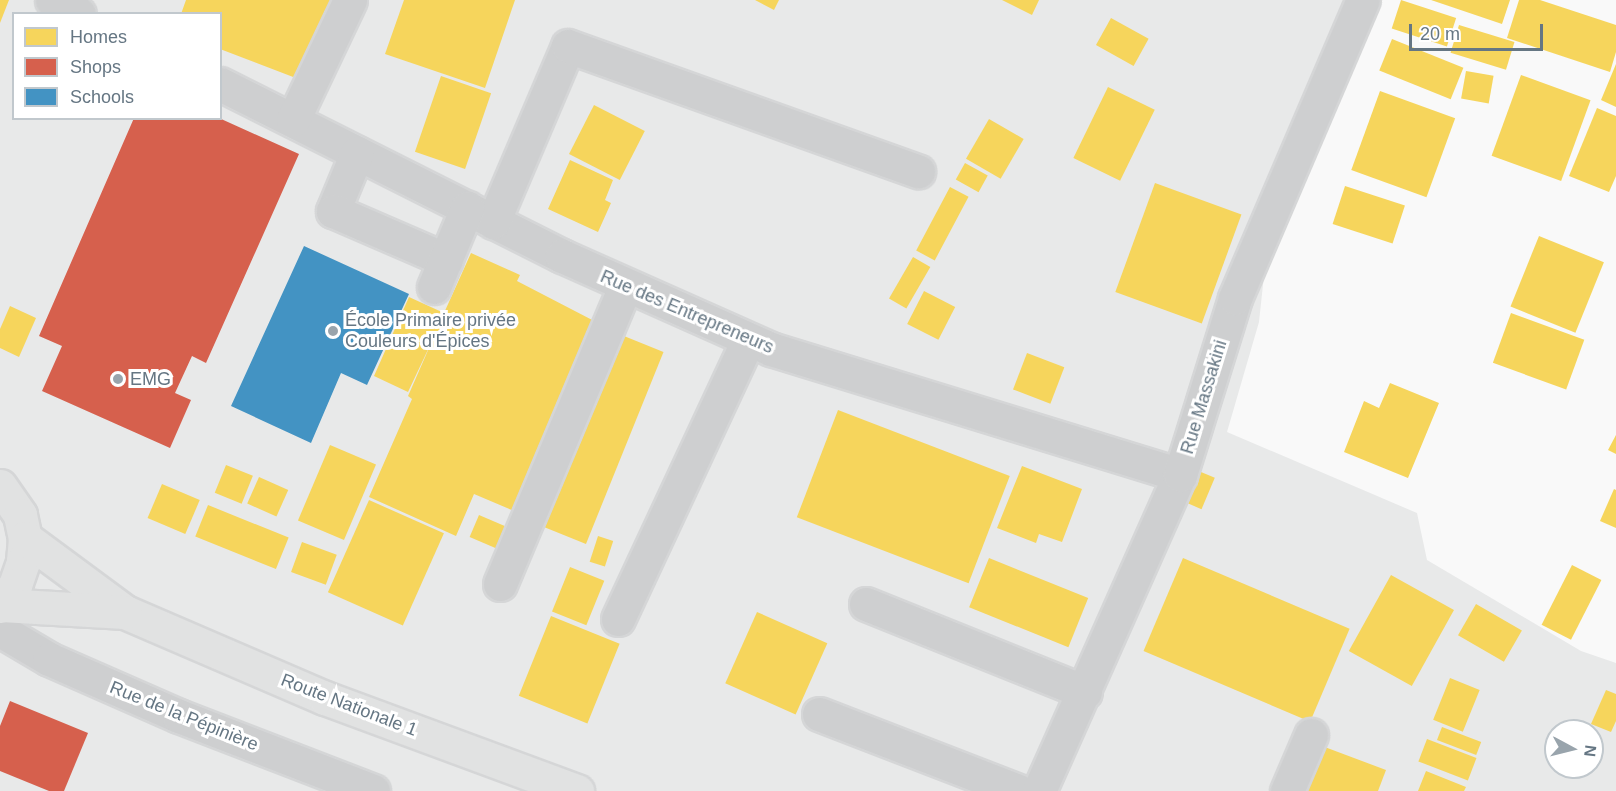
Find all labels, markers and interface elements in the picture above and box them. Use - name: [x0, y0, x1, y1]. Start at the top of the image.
- legend: [12, 12, 222, 120]
- scale bar: [1412, 12, 1546, 50]
- text: 20 m: [1420, 24, 1460, 44]
- text: Homes: [70, 27, 127, 47]
- text: Shops: [70, 57, 121, 77]
- text: Schools: [70, 87, 134, 107]
- street label: Rue des Entrepreneurs: [597, 266, 777, 358]
- place label: École Primaire privée Couleurs d'Épices: [345, 310, 516, 352]
- marker: École Primaire privée Couleurs d'Épices: [326, 324, 340, 338]
- street label: Rue Massakini: [1176, 337, 1232, 457]
- place label: EMG: [130, 368, 171, 390]
- marker: EMG: [111, 372, 125, 386]
- street label: Route Nationale 1: [278, 669, 420, 741]
- street label: Rue de la Pépinière: [107, 676, 261, 756]
- north arrow: [1544, 719, 1604, 779]
- text: N: [1581, 744, 1600, 758]

